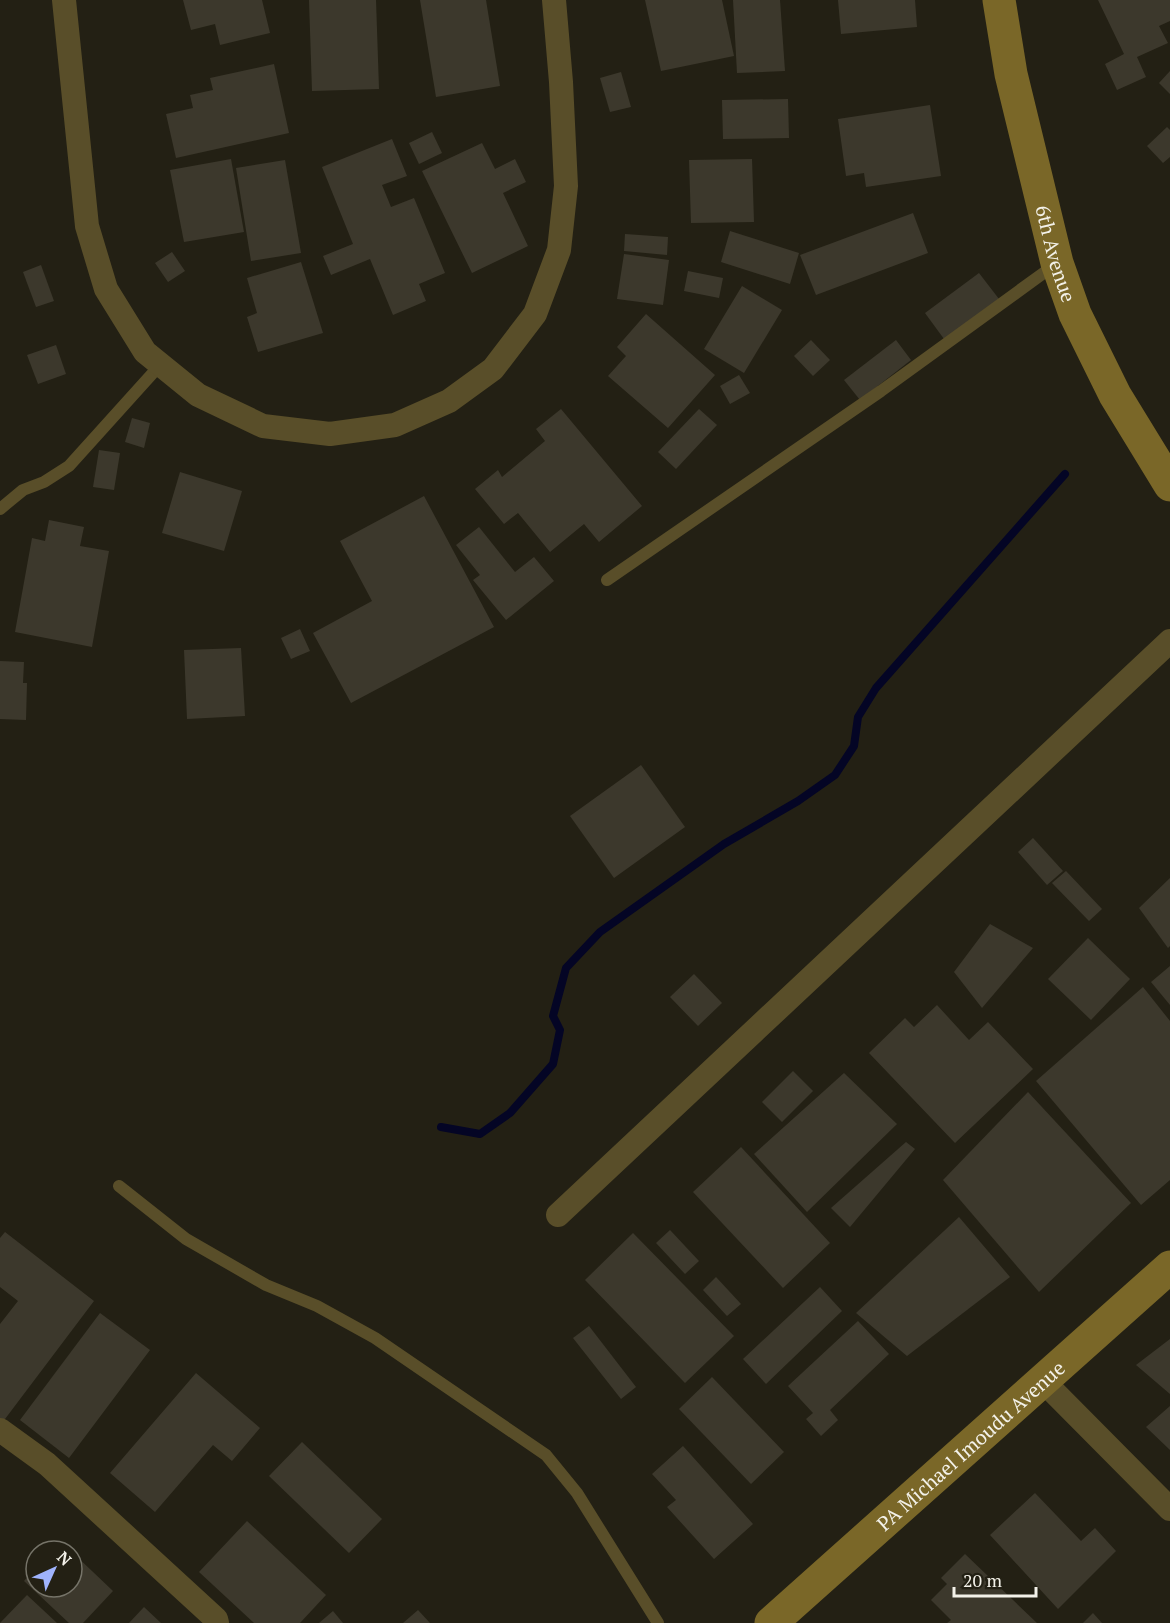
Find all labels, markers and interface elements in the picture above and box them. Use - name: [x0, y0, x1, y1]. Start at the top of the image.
- street label: 6th Avenue: [1030, 202, 1083, 306]
- street label: PA Michael Imoudu Avenue: [870, 1354, 1070, 1536]
- north arrow: [24, 1539, 84, 1599]
- text: N: [53, 1546, 77, 1570]
- scale bar: [954, 1560, 1036, 1598]
- text: 20 m: [963, 1568, 1003, 1592]

